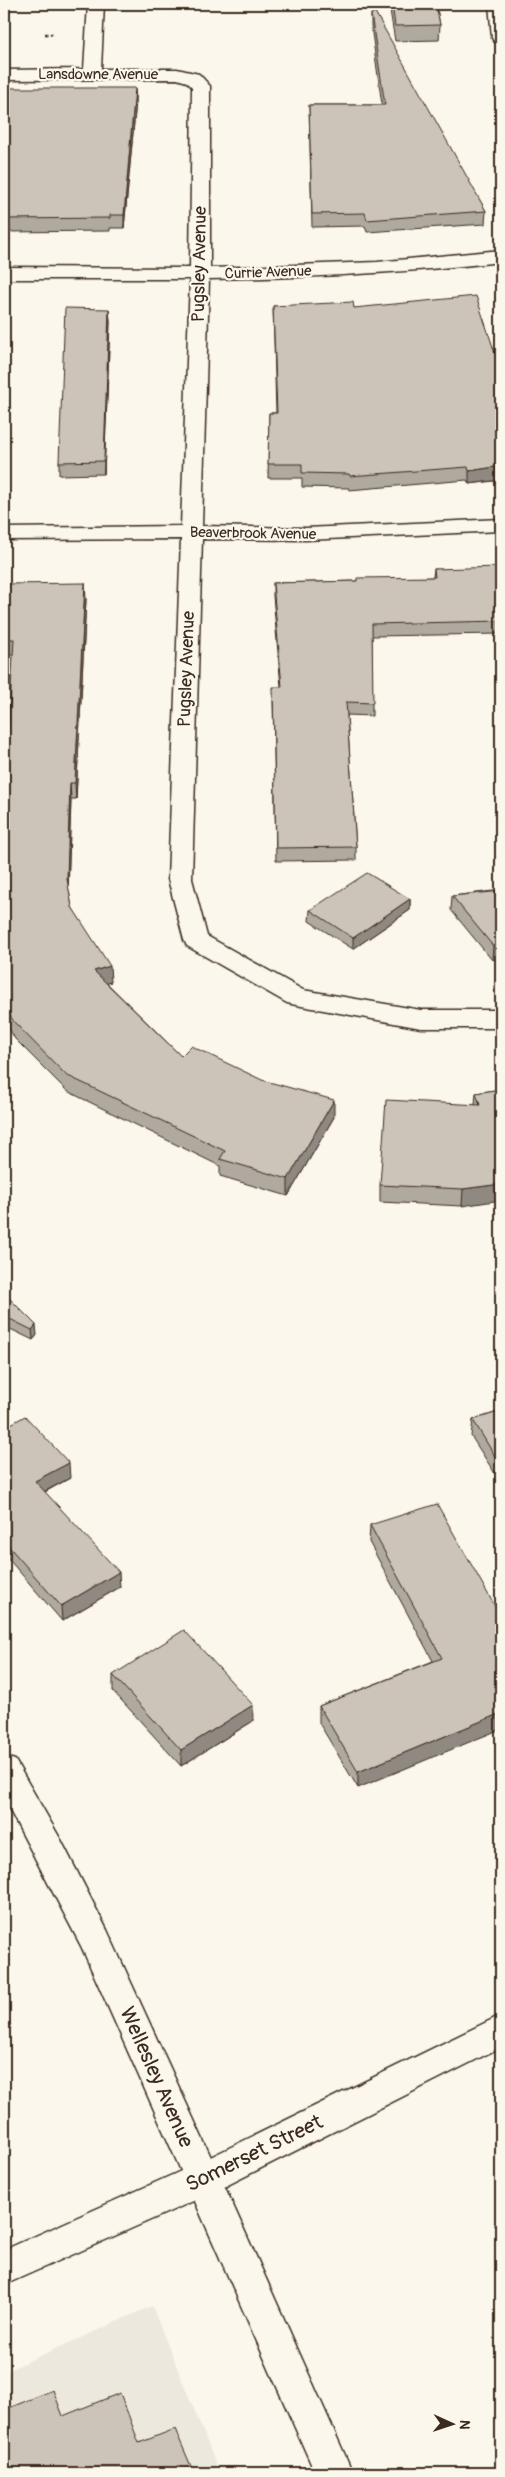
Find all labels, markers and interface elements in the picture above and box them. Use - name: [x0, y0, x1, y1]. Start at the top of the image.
- street label: Lansdowne Avenue: [38, 65, 159, 84]
- street label: Pugsley Avenue: [187, 206, 212, 322]
- street label: Currie Avenue: [224, 261, 312, 284]
- street label: Beaverbrook Avenue: [190, 523, 317, 544]
- street label: Pugsley Avenue: [173, 610, 200, 727]
- street label: Wellesley Avenue: [113, 2003, 200, 2152]
- street label: Somerset Street: [181, 2108, 328, 2198]
- north arrow: [428, 2400, 478, 2450]
- text: N: [456, 2419, 473, 2430]

